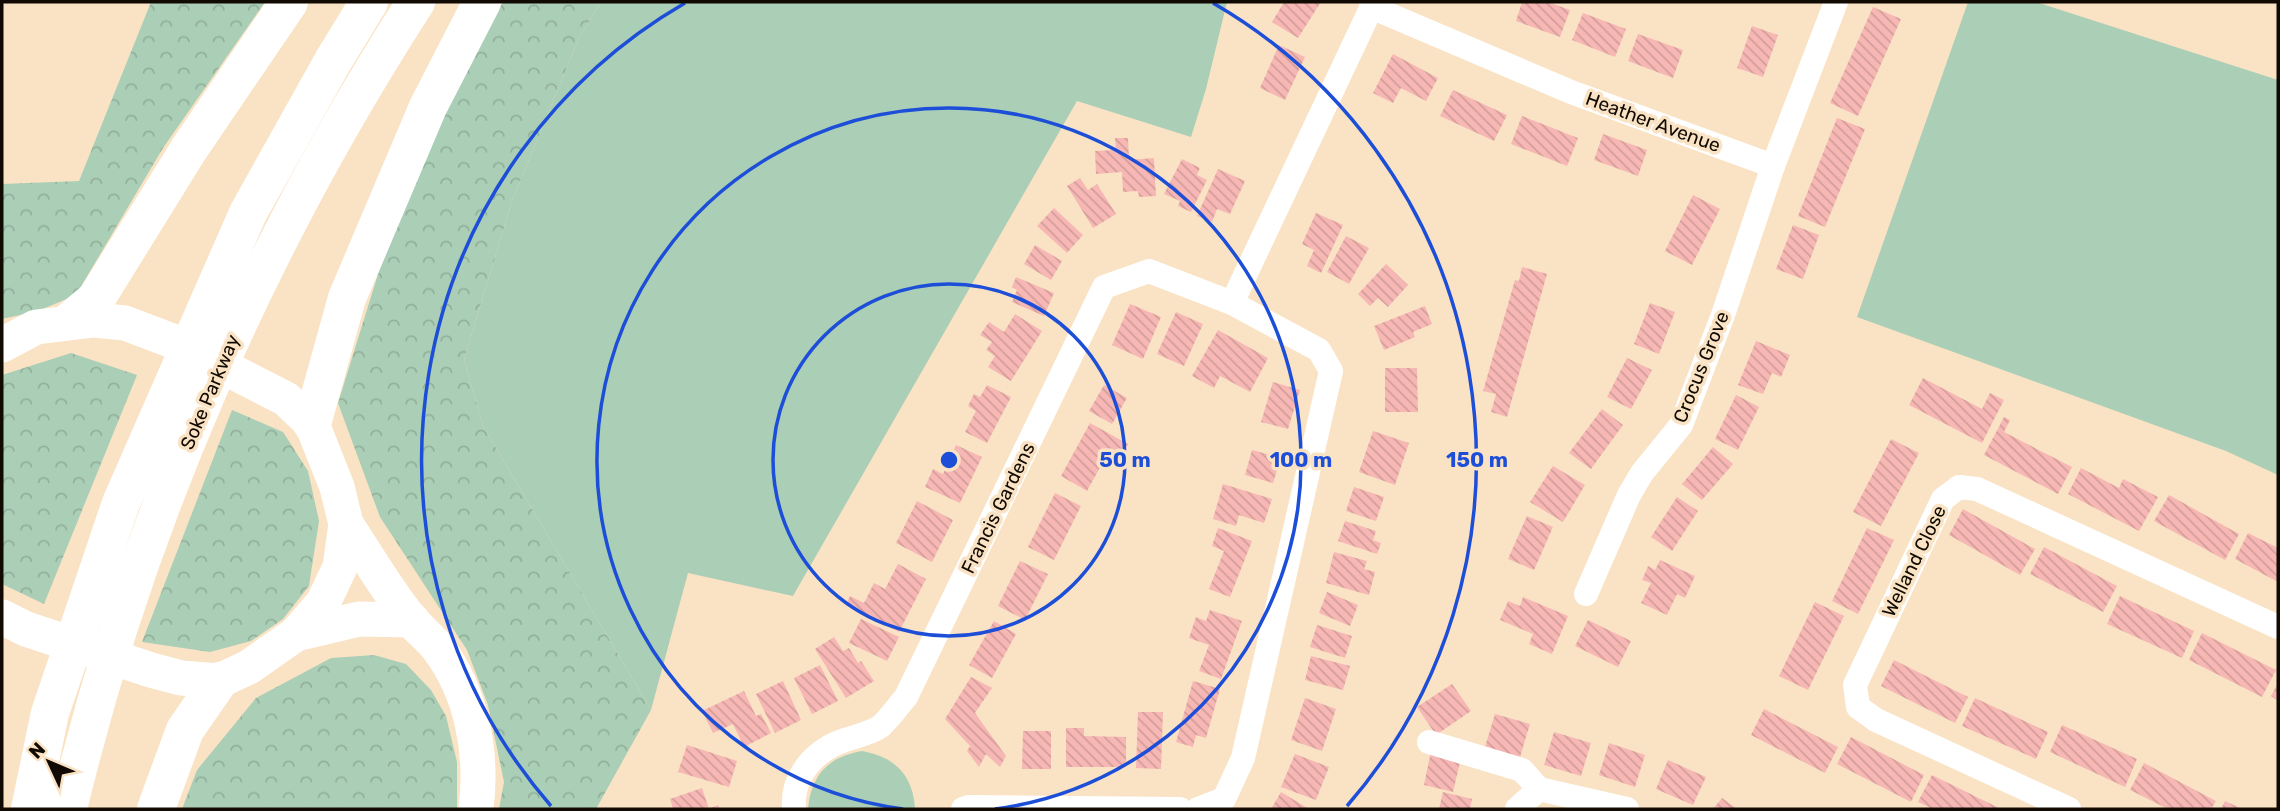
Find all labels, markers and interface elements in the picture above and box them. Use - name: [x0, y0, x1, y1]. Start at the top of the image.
- street label: Heather Avenue: [1582, 87, 1724, 157]
- street label: Crocus Grove: [1668, 308, 1734, 426]
- street label: Soke Parkway: [175, 331, 245, 453]
- street label: Francis Gardens: [956, 439, 1040, 577]
- text: 50 m: [1099, 447, 1151, 472]
- text: 100 m: [1270, 447, 1332, 472]
- text: 150 m: [1446, 447, 1508, 472]
- centre of rings: [937, 448, 961, 472]
- street label: Welland Close: [1877, 502, 1951, 620]
- north arrow: [14, 727, 84, 797]
- text: N: [24, 738, 50, 763]

